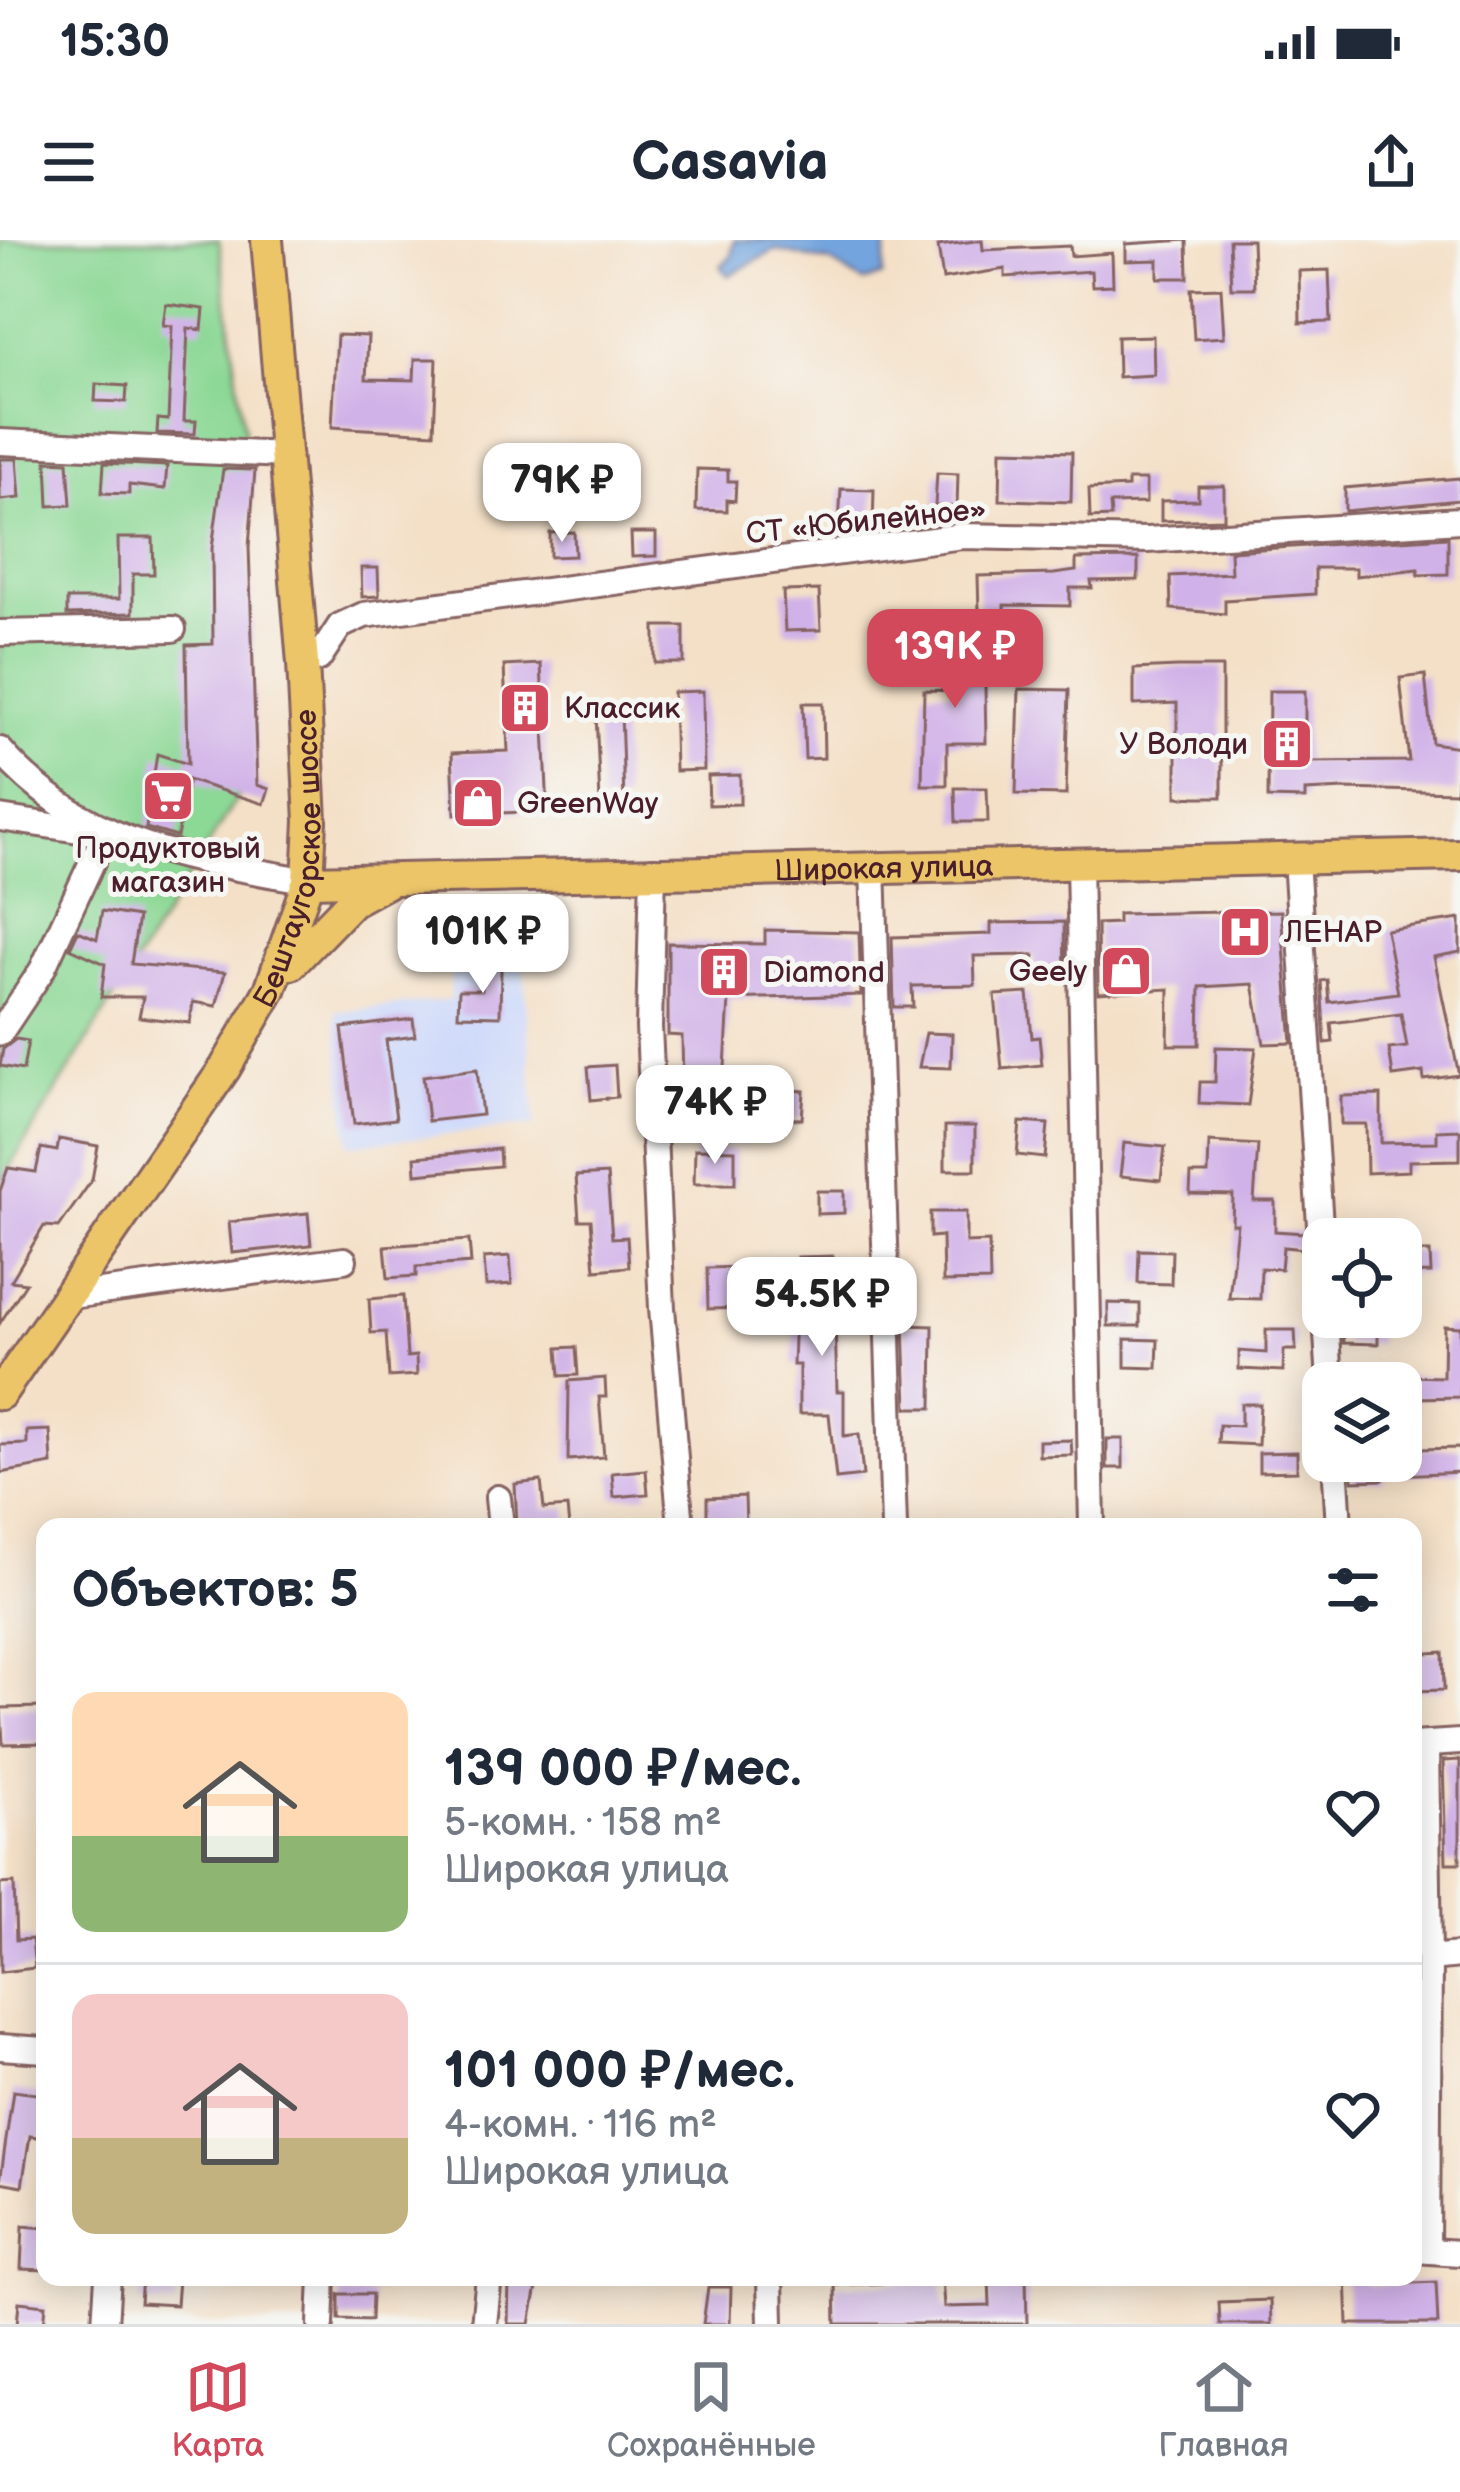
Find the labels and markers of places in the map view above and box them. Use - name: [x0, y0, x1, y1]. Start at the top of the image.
- pin: 79K ₽: [478, 443, 646, 545]
- pin: 139K ₽: [857, 609, 1053, 711]
- building icon: Классик: [497, 680, 553, 736]
- place label: Классик: [564, 691, 680, 727]
- building icon: У Володи: [1259, 716, 1315, 772]
- place label: У Володи: [1119, 727, 1248, 763]
- supermarket icon: Продуктовый магазин: [140, 768, 196, 824]
- shop icon: GreenWay: [450, 775, 506, 831]
- place label: GreenWay: [517, 786, 659, 822]
- place label: Продуктовый магазин: [75, 831, 261, 901]
- pin: 101K ₽: [385, 894, 581, 996]
- hospital icon: ЛЕНАР: [1217, 904, 1273, 960]
- place label: ЛЕНАР: [1283, 915, 1382, 951]
- shop icon: Geely: [1098, 943, 1154, 999]
- building icon: Diamond: [696, 944, 752, 1000]
- place label: Geely: [1009, 954, 1087, 990]
- place label: Diamond: [763, 955, 885, 991]
- pin: 74K ₽: [631, 1065, 799, 1167]
- pin: 54.5K ₽: [711, 1257, 933, 1359]

